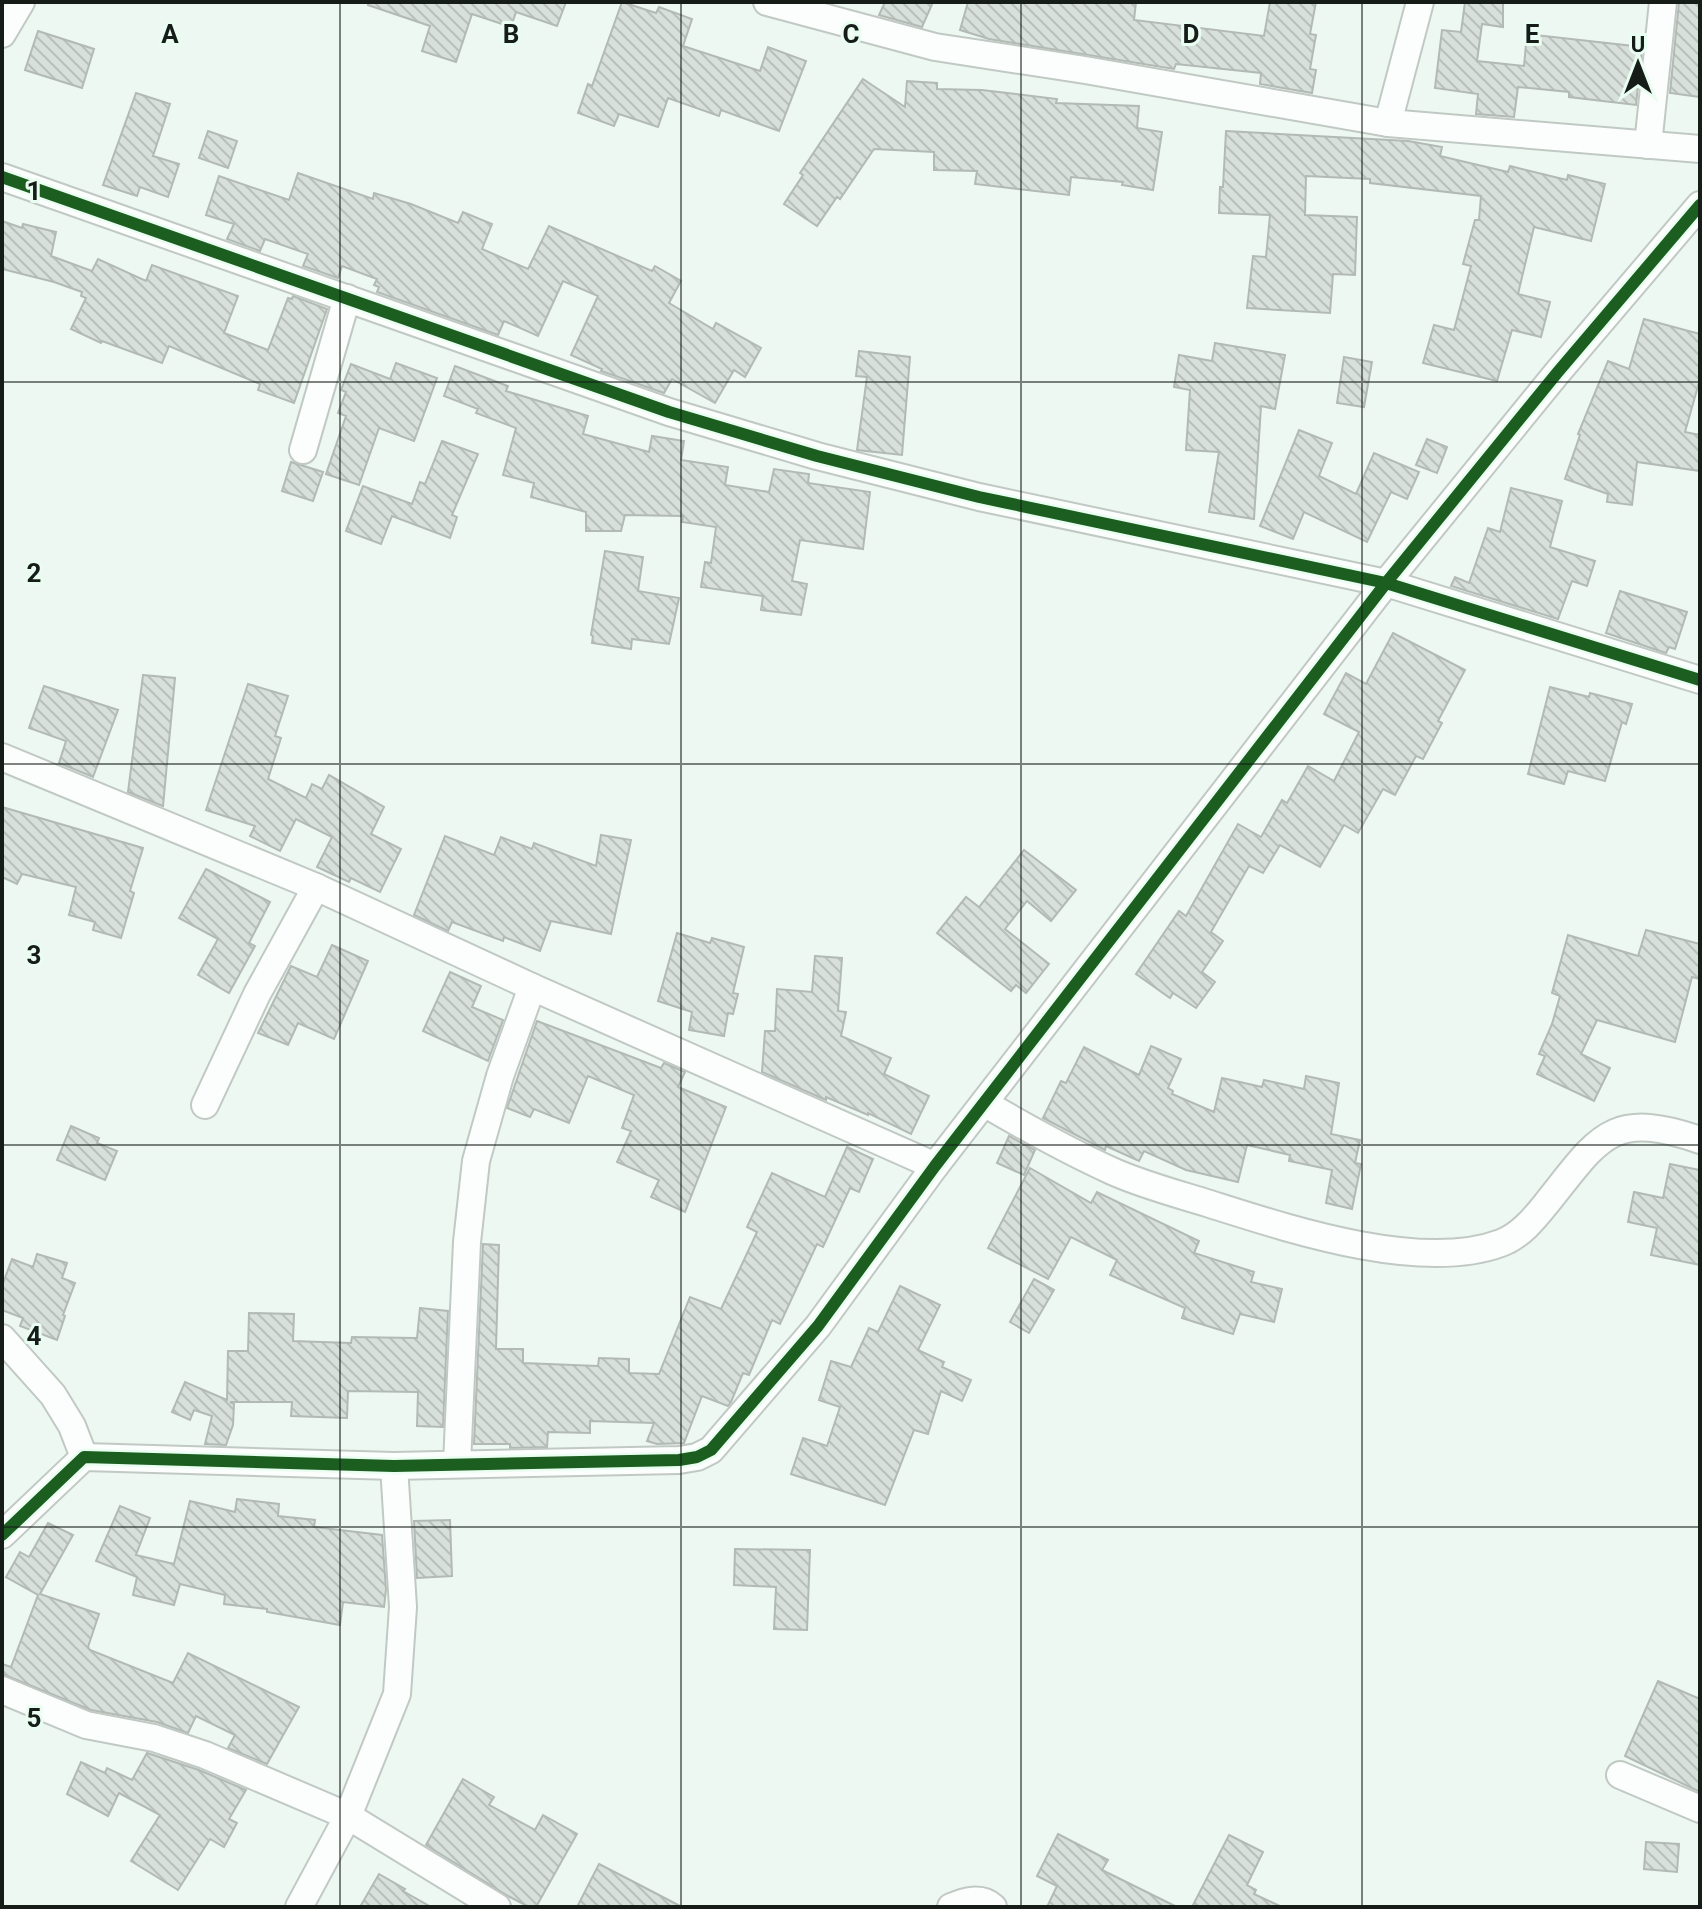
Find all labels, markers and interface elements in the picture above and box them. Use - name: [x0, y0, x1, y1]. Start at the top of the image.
- text: A: [161, 19, 179, 49]
- text: B: [503, 19, 519, 49]
- text: C: [842, 19, 860, 49]
- text: D: [1183, 19, 1199, 49]
- text: E: [1525, 19, 1540, 49]
- north arrow: [1598, 24, 1678, 104]
- text: U: [1631, 32, 1645, 57]
- text: 1: [27, 176, 41, 206]
- text: 2: [27, 558, 41, 588]
- text: 3: [27, 940, 41, 970]
- text: 4: [27, 1321, 42, 1351]
- text: 5: [27, 1703, 41, 1733]

